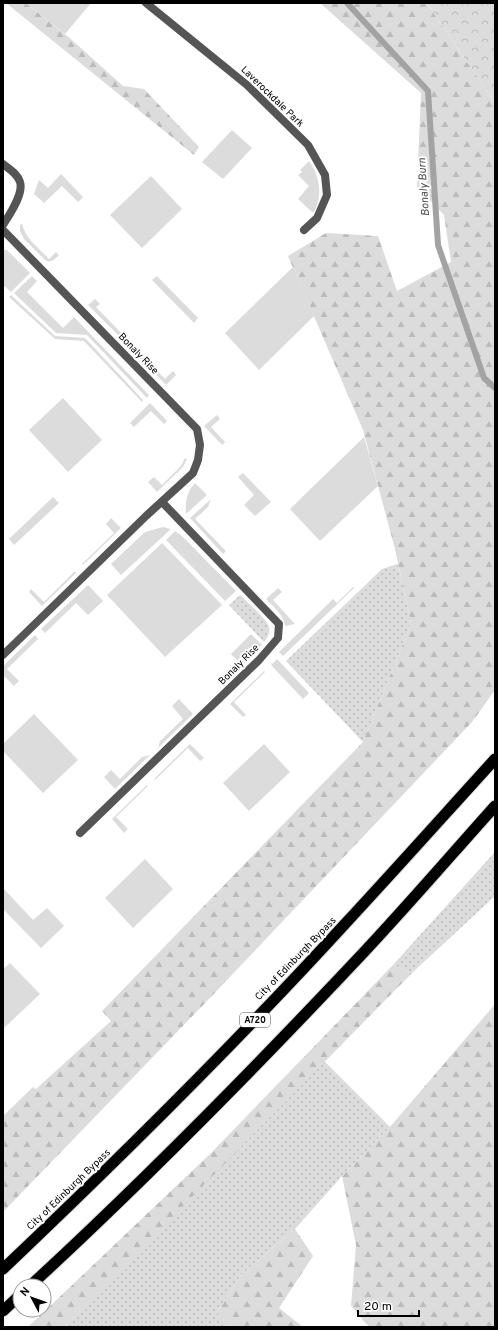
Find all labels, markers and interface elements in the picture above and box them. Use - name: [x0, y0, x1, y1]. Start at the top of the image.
- street label: Laverockdale Park: [238, 64, 306, 130]
- water label: Bonaly Burn: [415, 157, 433, 217]
- street label: Bonaly Rise: [115, 331, 161, 377]
- street label: Bonaly Rise: [216, 642, 262, 688]
- street label: City of Edinburgh Bypass: [253, 914, 340, 1004]
- road number: A720: [240, 1013, 270, 1027]
- street label: City of Edinburgh Bypass: [24, 1146, 114, 1233]
- north arrow: [12, 1278, 52, 1318]
- text: N: [17, 1285, 33, 1300]
- scale bar: [358, 1292, 419, 1318]
- text: 20 m: [364, 1299, 392, 1315]

